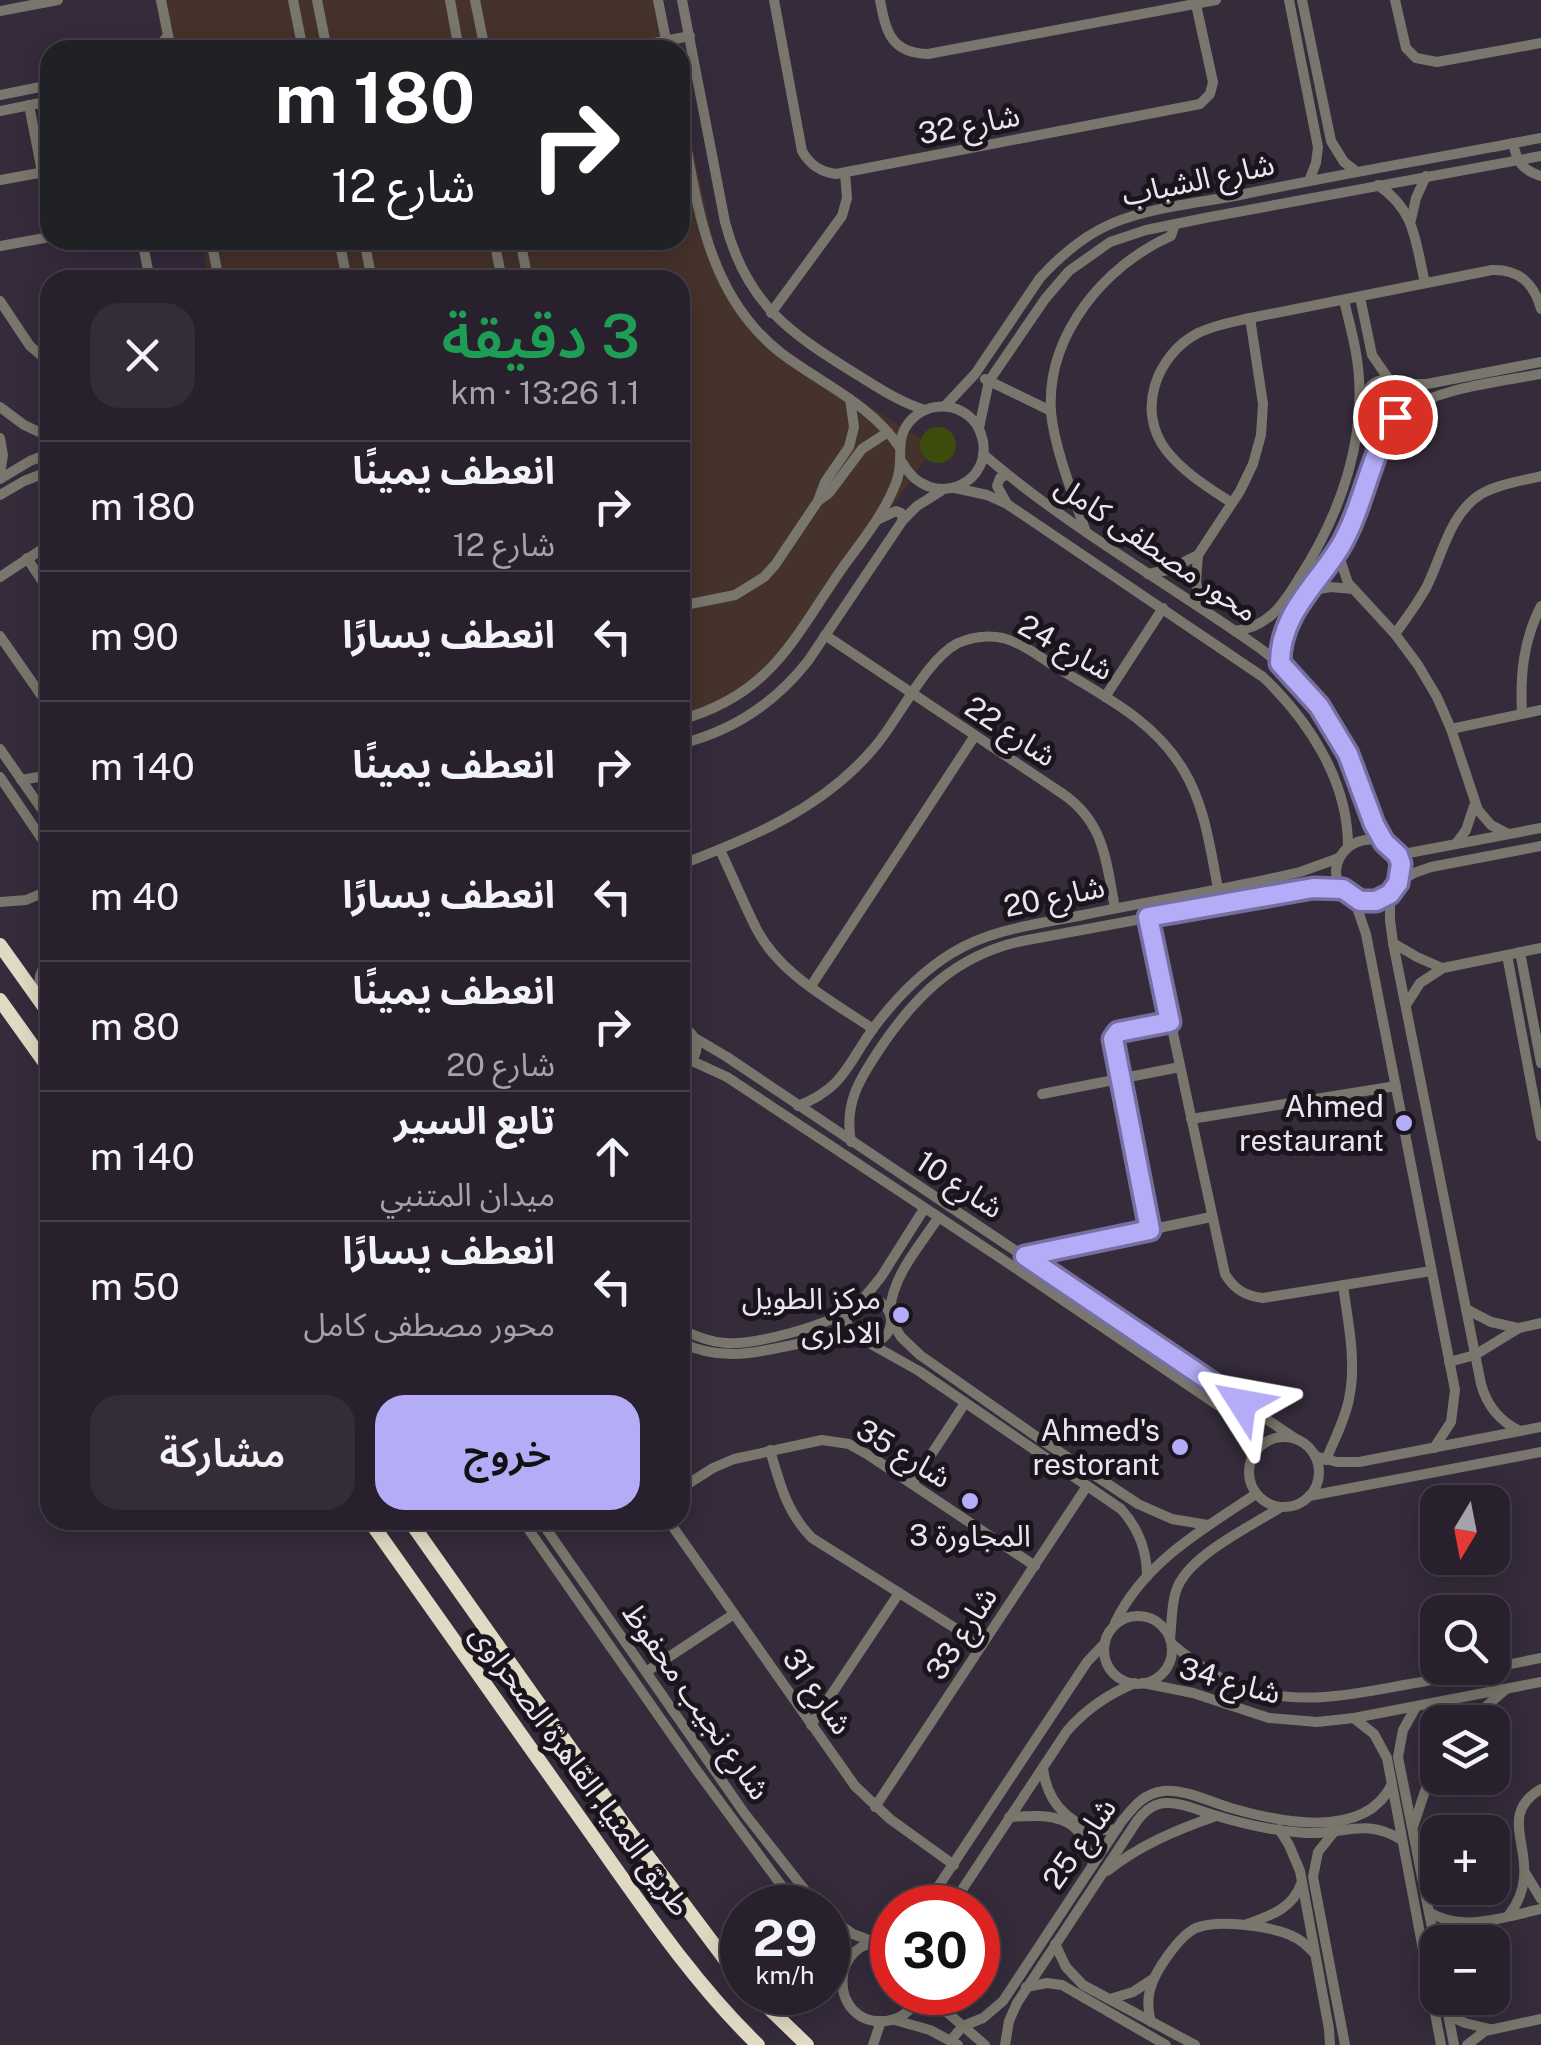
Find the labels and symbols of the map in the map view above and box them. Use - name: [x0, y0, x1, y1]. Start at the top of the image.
- street label: شارع 32: [915, 97, 1024, 156]
- street label: شارع الشباب: [1118, 145, 1279, 218]
- pin: [1353, 375, 1438, 460]
- street label: محور مصطفى كامل: [1049, 467, 1265, 629]
- street label: شارع 24: [1010, 606, 1120, 692]
- street label: شارع 22: [956, 688, 1063, 778]
- street label: شارع 20: [1000, 868, 1109, 929]
- place label: Ahmed restaurant: [1239, 1088, 1384, 1158]
- marker: Ahmed restaurant: [1393, 1112, 1415, 1134]
- street label: شارع 10: [907, 1143, 1010, 1230]
- place label: مركز الطويل الادارى: [742, 1280, 881, 1350]
- marker: مركز الطويل الادارى: [890, 1304, 912, 1326]
- position arrow: [1190, 1351, 1294, 1455]
- street label: شارع 35: [848, 1411, 958, 1499]
- place label: Ahmed's restorant: [1032, 1412, 1160, 1482]
- marker: Ahmed's restorant: [1169, 1436, 1191, 1458]
- north arrow: [1420, 1485, 1510, 1575]
- marker: المجاورة 3: [959, 1490, 981, 1512]
- place label: المجاورة 3: [909, 1517, 1031, 1553]
- street label: شارع 33: [918, 1580, 1008, 1689]
- street label: شارع نجيب محفوظ: [612, 1596, 778, 1809]
- street label: طريق المنيا, القاهرة الصحراوى: [462, 1617, 699, 1923]
- street label: شارع 31: [771, 1641, 861, 1744]
- street label: شارع 34: [1174, 1649, 1285, 1716]
- street label: شارع 25: [1035, 1791, 1127, 1898]
- speed limit sign: 30: [870, 1885, 1000, 2015]

